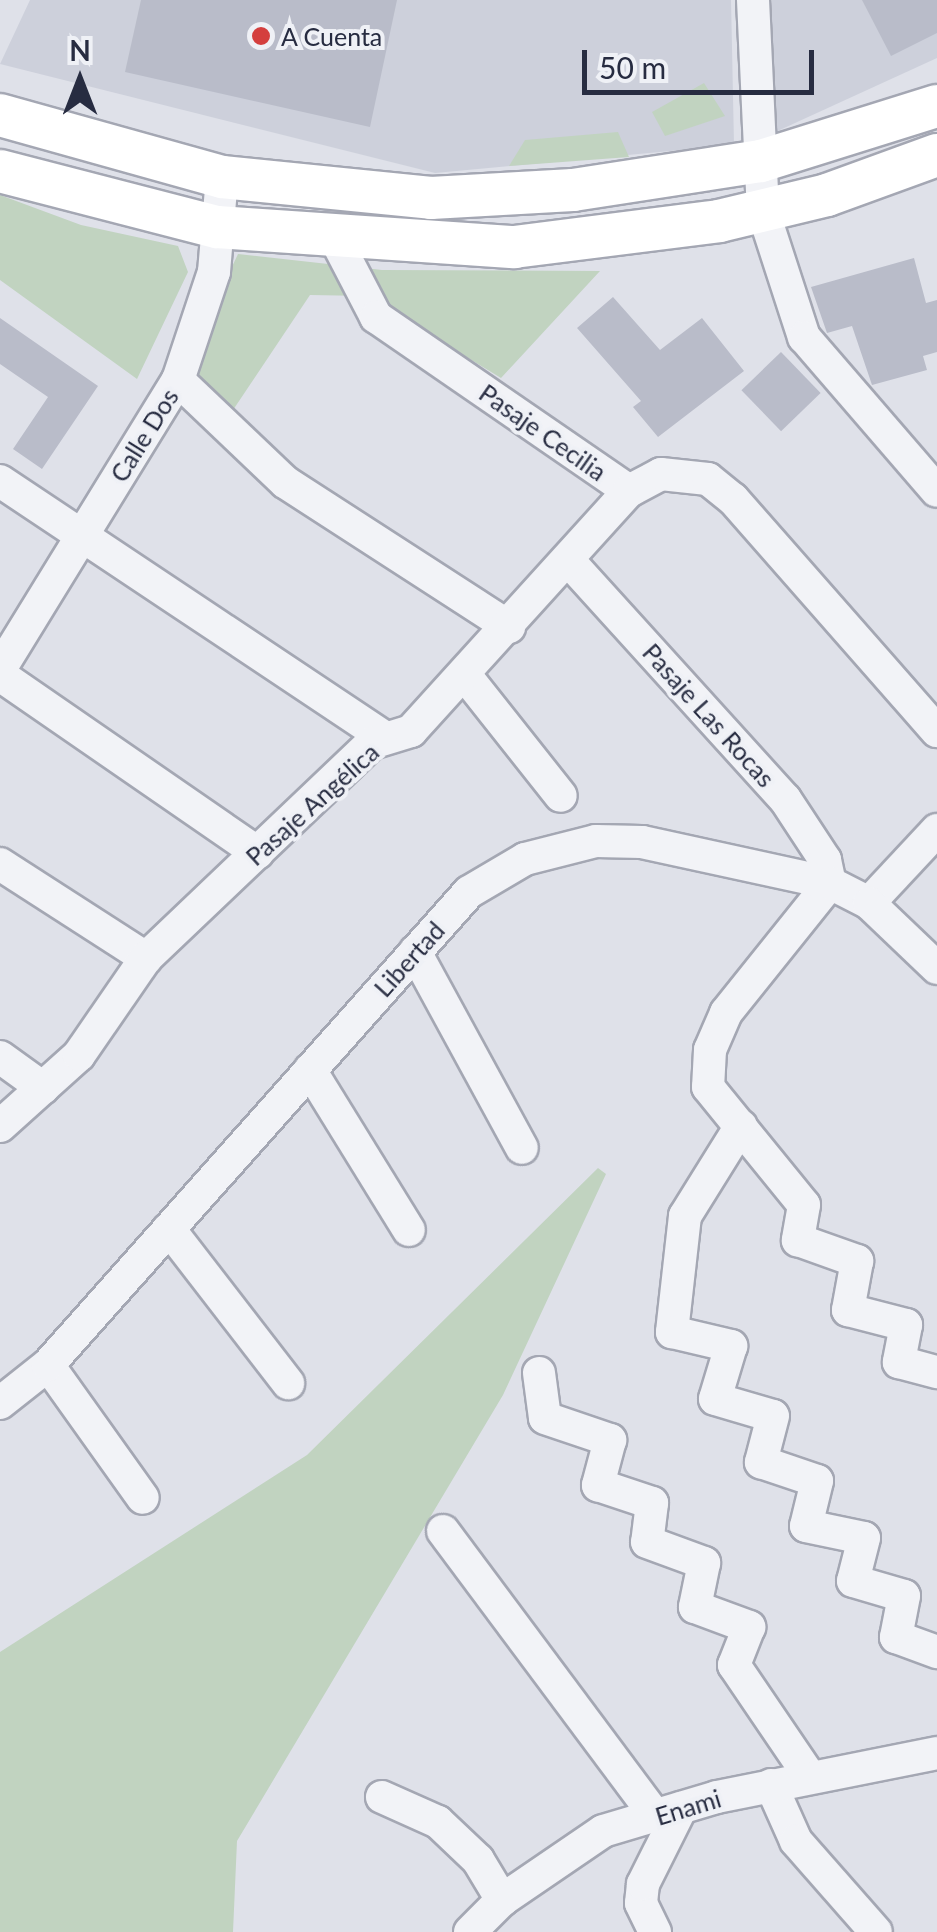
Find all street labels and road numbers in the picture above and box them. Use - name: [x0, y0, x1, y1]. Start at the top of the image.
- street label: Pasaje Cecilia: [474, 377, 612, 487]
- street label: Calle Dos: [104, 383, 184, 487]
- street label: Pasaje Las Rocas: [637, 637, 781, 793]
- street label: Pasaje Angélica: [239, 736, 385, 872]
- street label: Libertad: [368, 915, 450, 1003]
- street label: Enami: [652, 1783, 724, 1831]

